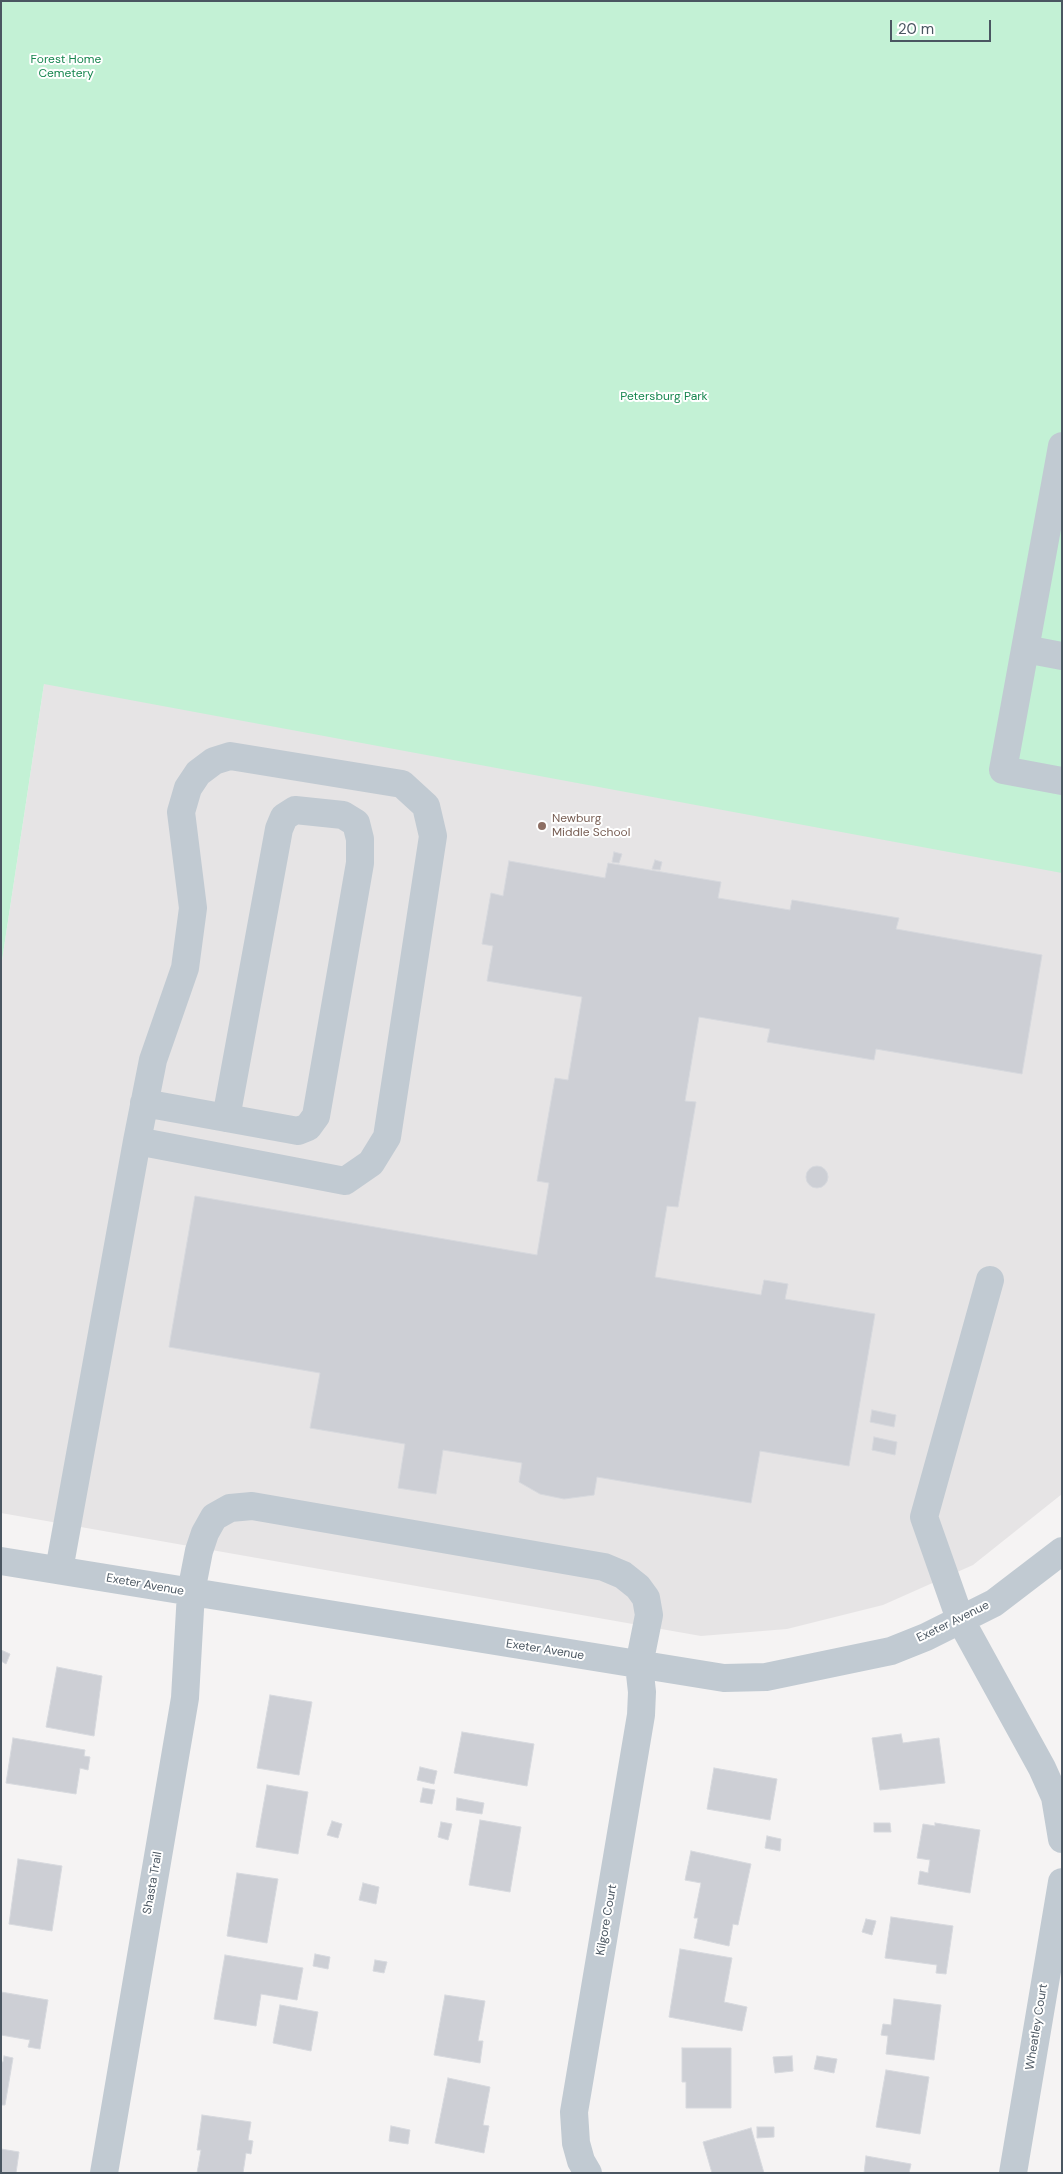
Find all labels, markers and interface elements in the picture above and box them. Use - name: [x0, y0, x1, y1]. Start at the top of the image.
- scale bar: [893, 10, 994, 42]
- text: 20 m: [898, 19, 934, 39]
- park label: Forest Home Cemetery: [31, 53, 101, 81]
- park label: Petersburg Park: [620, 390, 708, 404]
- place label: Newburg Middle School: [552, 812, 630, 840]
- marker: Newburg Middle School: [536, 820, 548, 832]
- street label: Exeter Avenue: [105, 1571, 185, 1599]
- street label: Exeter Avenue: [914, 1598, 992, 1646]
- street label: Exeter Avenue: [505, 1637, 585, 1663]
- street label: Shasta Trail: [140, 1851, 166, 1915]
- street label: Kilgore Court: [594, 1883, 620, 1957]
- street label: Wheatley Court: [1023, 1983, 1051, 2071]

